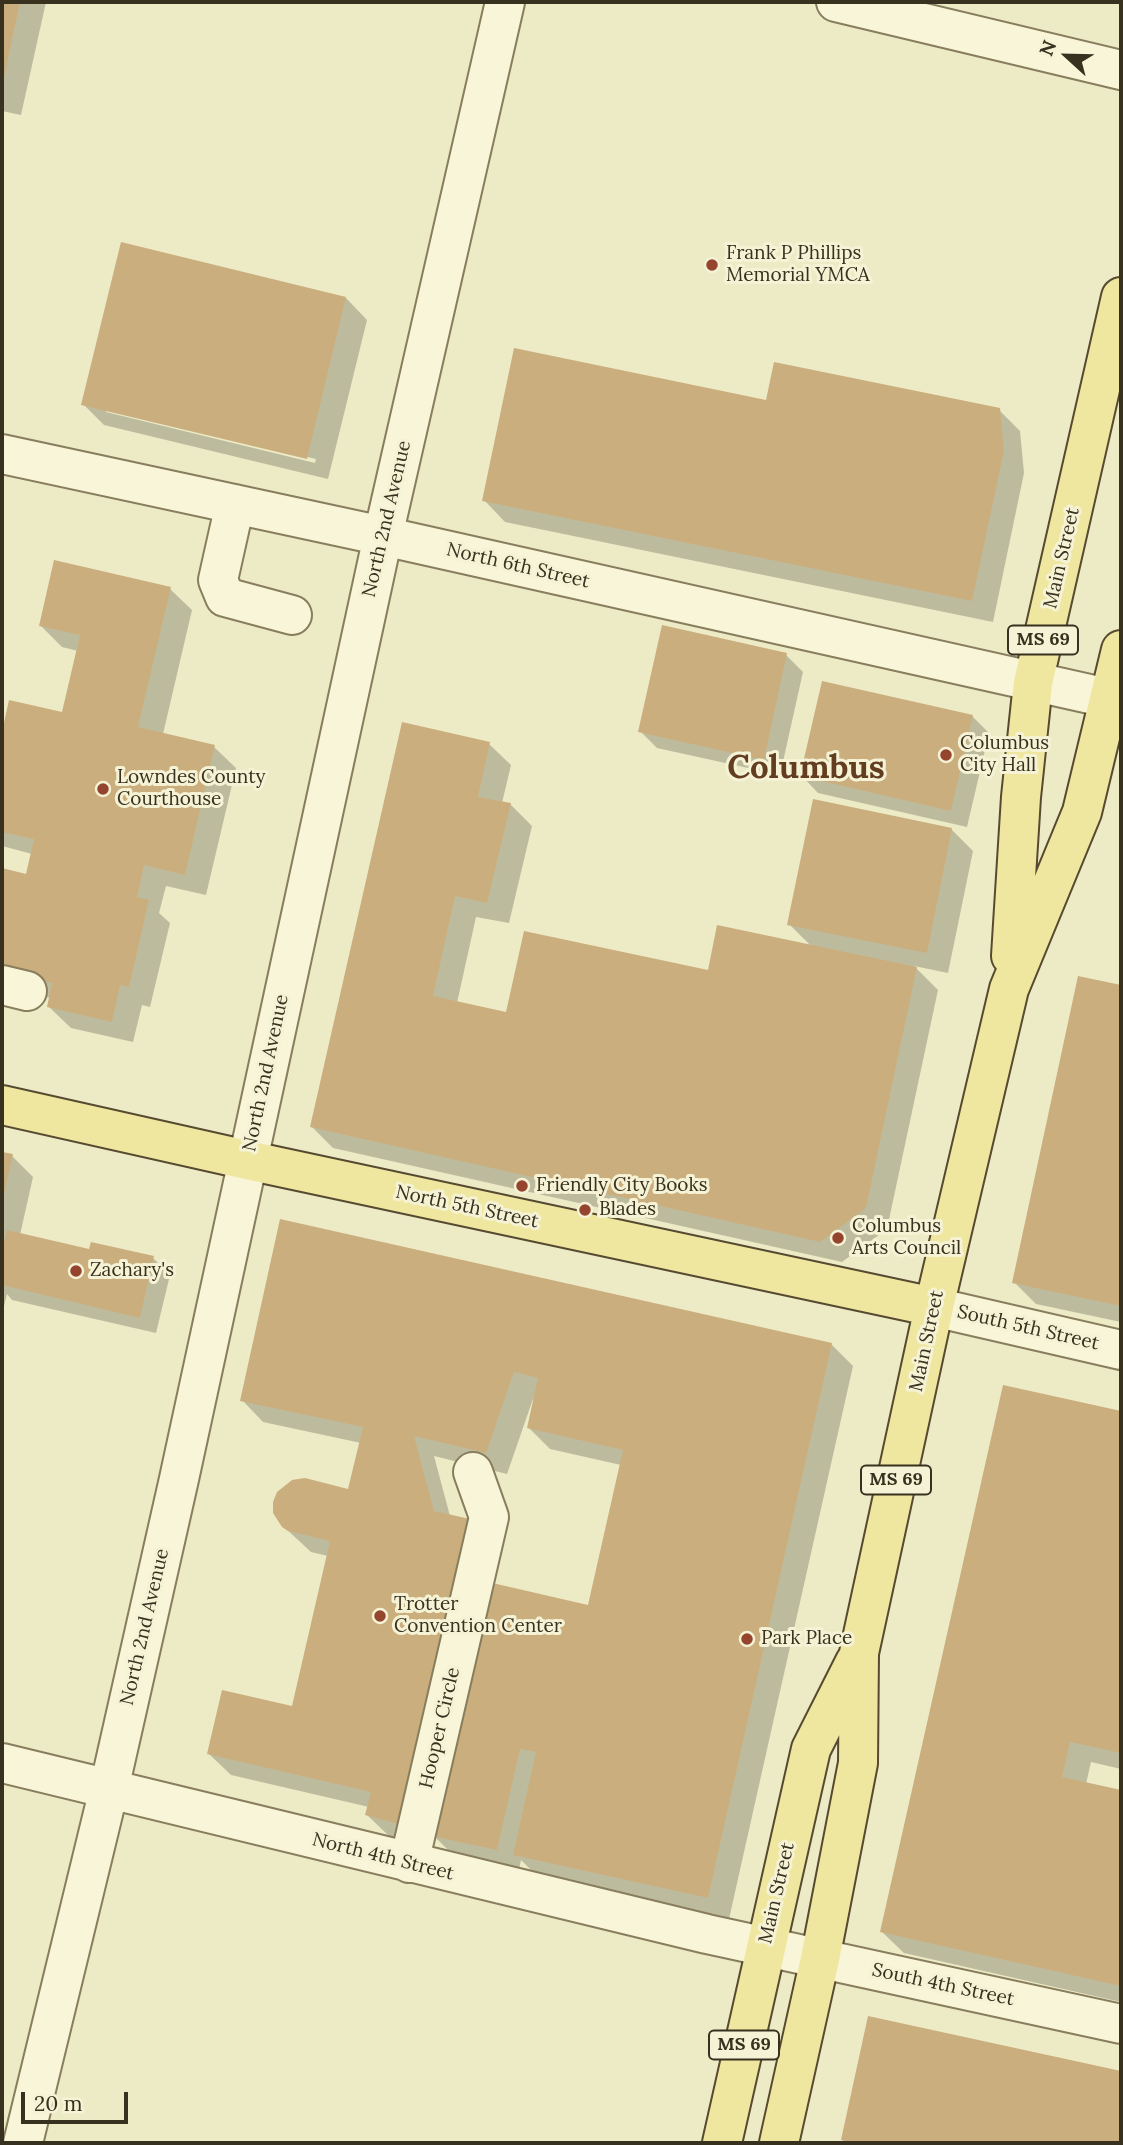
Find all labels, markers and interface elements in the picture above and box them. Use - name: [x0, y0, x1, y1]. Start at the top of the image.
- north arrow: [1032, 21, 1102, 91]
- text: N: [1034, 37, 1061, 59]
- place label: Frank P Phillips Memorial YMCA: [726, 243, 870, 287]
- marker: Frank P Phillips Memorial YMCA: [704, 257, 720, 273]
- street label: North 2nd Avenue: [358, 438, 416, 600]
- street label: Main Street: [1039, 505, 1085, 611]
- street label: North 6th Street: [444, 538, 592, 594]
- road number: MS 69: [1008, 626, 1078, 654]
- place label: Columbus City Hall: [960, 733, 1049, 777]
- marker: Columbus City Hall: [938, 747, 954, 763]
- district label: Columbus: [727, 749, 885, 789]
- place label: Lowndes County Courthouse: [117, 767, 266, 811]
- marker: Lowndes County Courthouse: [95, 781, 111, 797]
- street label: North 2nd Avenue: [238, 992, 294, 1154]
- place label: Friendly City Books: [536, 1175, 707, 1197]
- marker: Friendly City Books: [514, 1178, 530, 1194]
- street label: North 5th Street: [393, 1181, 541, 1233]
- place label: Blades: [599, 1199, 656, 1221]
- marker: Blades: [577, 1202, 593, 1218]
- place label: Columbus Arts Council: [852, 1216, 961, 1260]
- marker: Columbus Arts Council: [830, 1230, 846, 1246]
- place label: Zachary's: [90, 1260, 174, 1282]
- marker: Zachary's: [68, 1263, 84, 1279]
- street label: Main Street: [905, 1288, 949, 1394]
- street label: South 5th Street: [955, 1301, 1101, 1355]
- road number: MS 69: [861, 1465, 931, 1494]
- street label: North 2nd Avenue: [116, 1546, 174, 1708]
- place label: Trotter Convention Center: [394, 1594, 562, 1638]
- marker: Trotter Convention Center: [372, 1608, 388, 1624]
- place label: Park Place: [761, 1628, 852, 1650]
- marker: Park Place: [739, 1631, 755, 1647]
- street label: Hooper Circle: [415, 1665, 465, 1791]
- street label: North 4th Street: [310, 1828, 456, 1886]
- street label: Main Street: [754, 1840, 800, 1946]
- street label: South 4th Street: [870, 1959, 1016, 2011]
- road number: MS 69: [709, 2031, 779, 2060]
- scale bar: [24, 2078, 131, 2122]
- text: 20 m: [34, 2090, 83, 2117]

